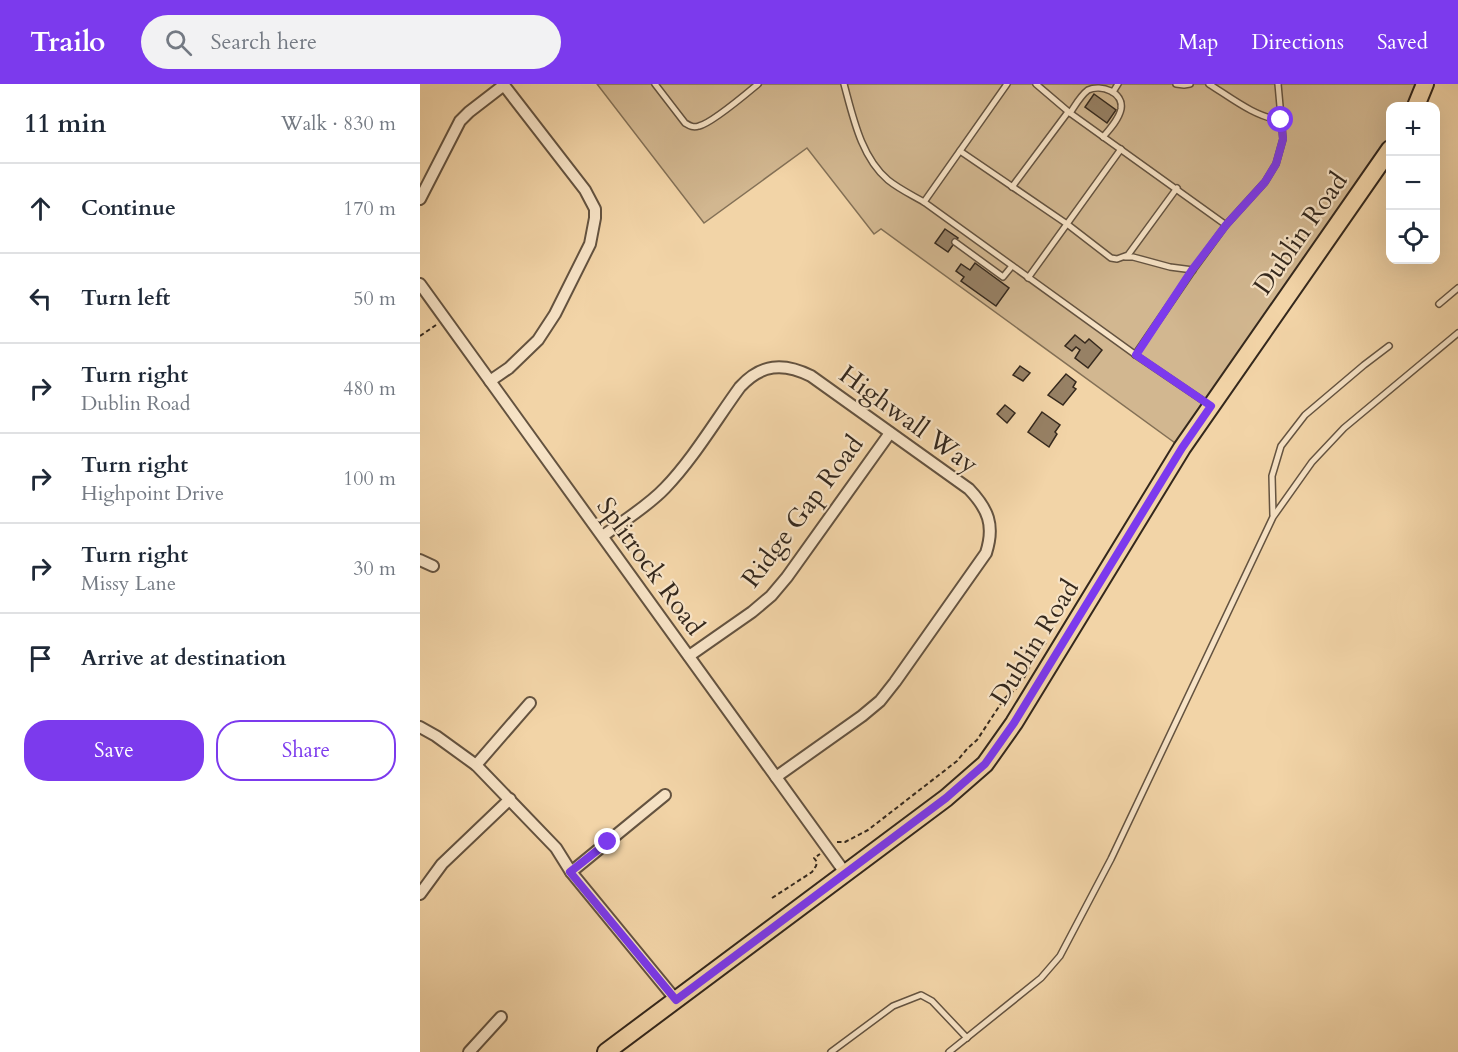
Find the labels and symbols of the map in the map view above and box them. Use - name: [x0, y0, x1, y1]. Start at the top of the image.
- route start: [1267, 106, 1293, 132]
- street label: Dublin Road: [1245, 165, 1356, 302]
- street label: Highwall Way: [832, 357, 985, 482]
- street label: Ridge Gap Road: [734, 428, 871, 595]
- street label: Splitrock Road: [589, 490, 713, 642]
- street label: Dublin Road: [982, 573, 1087, 712]
- route end: [594, 828, 620, 854]

